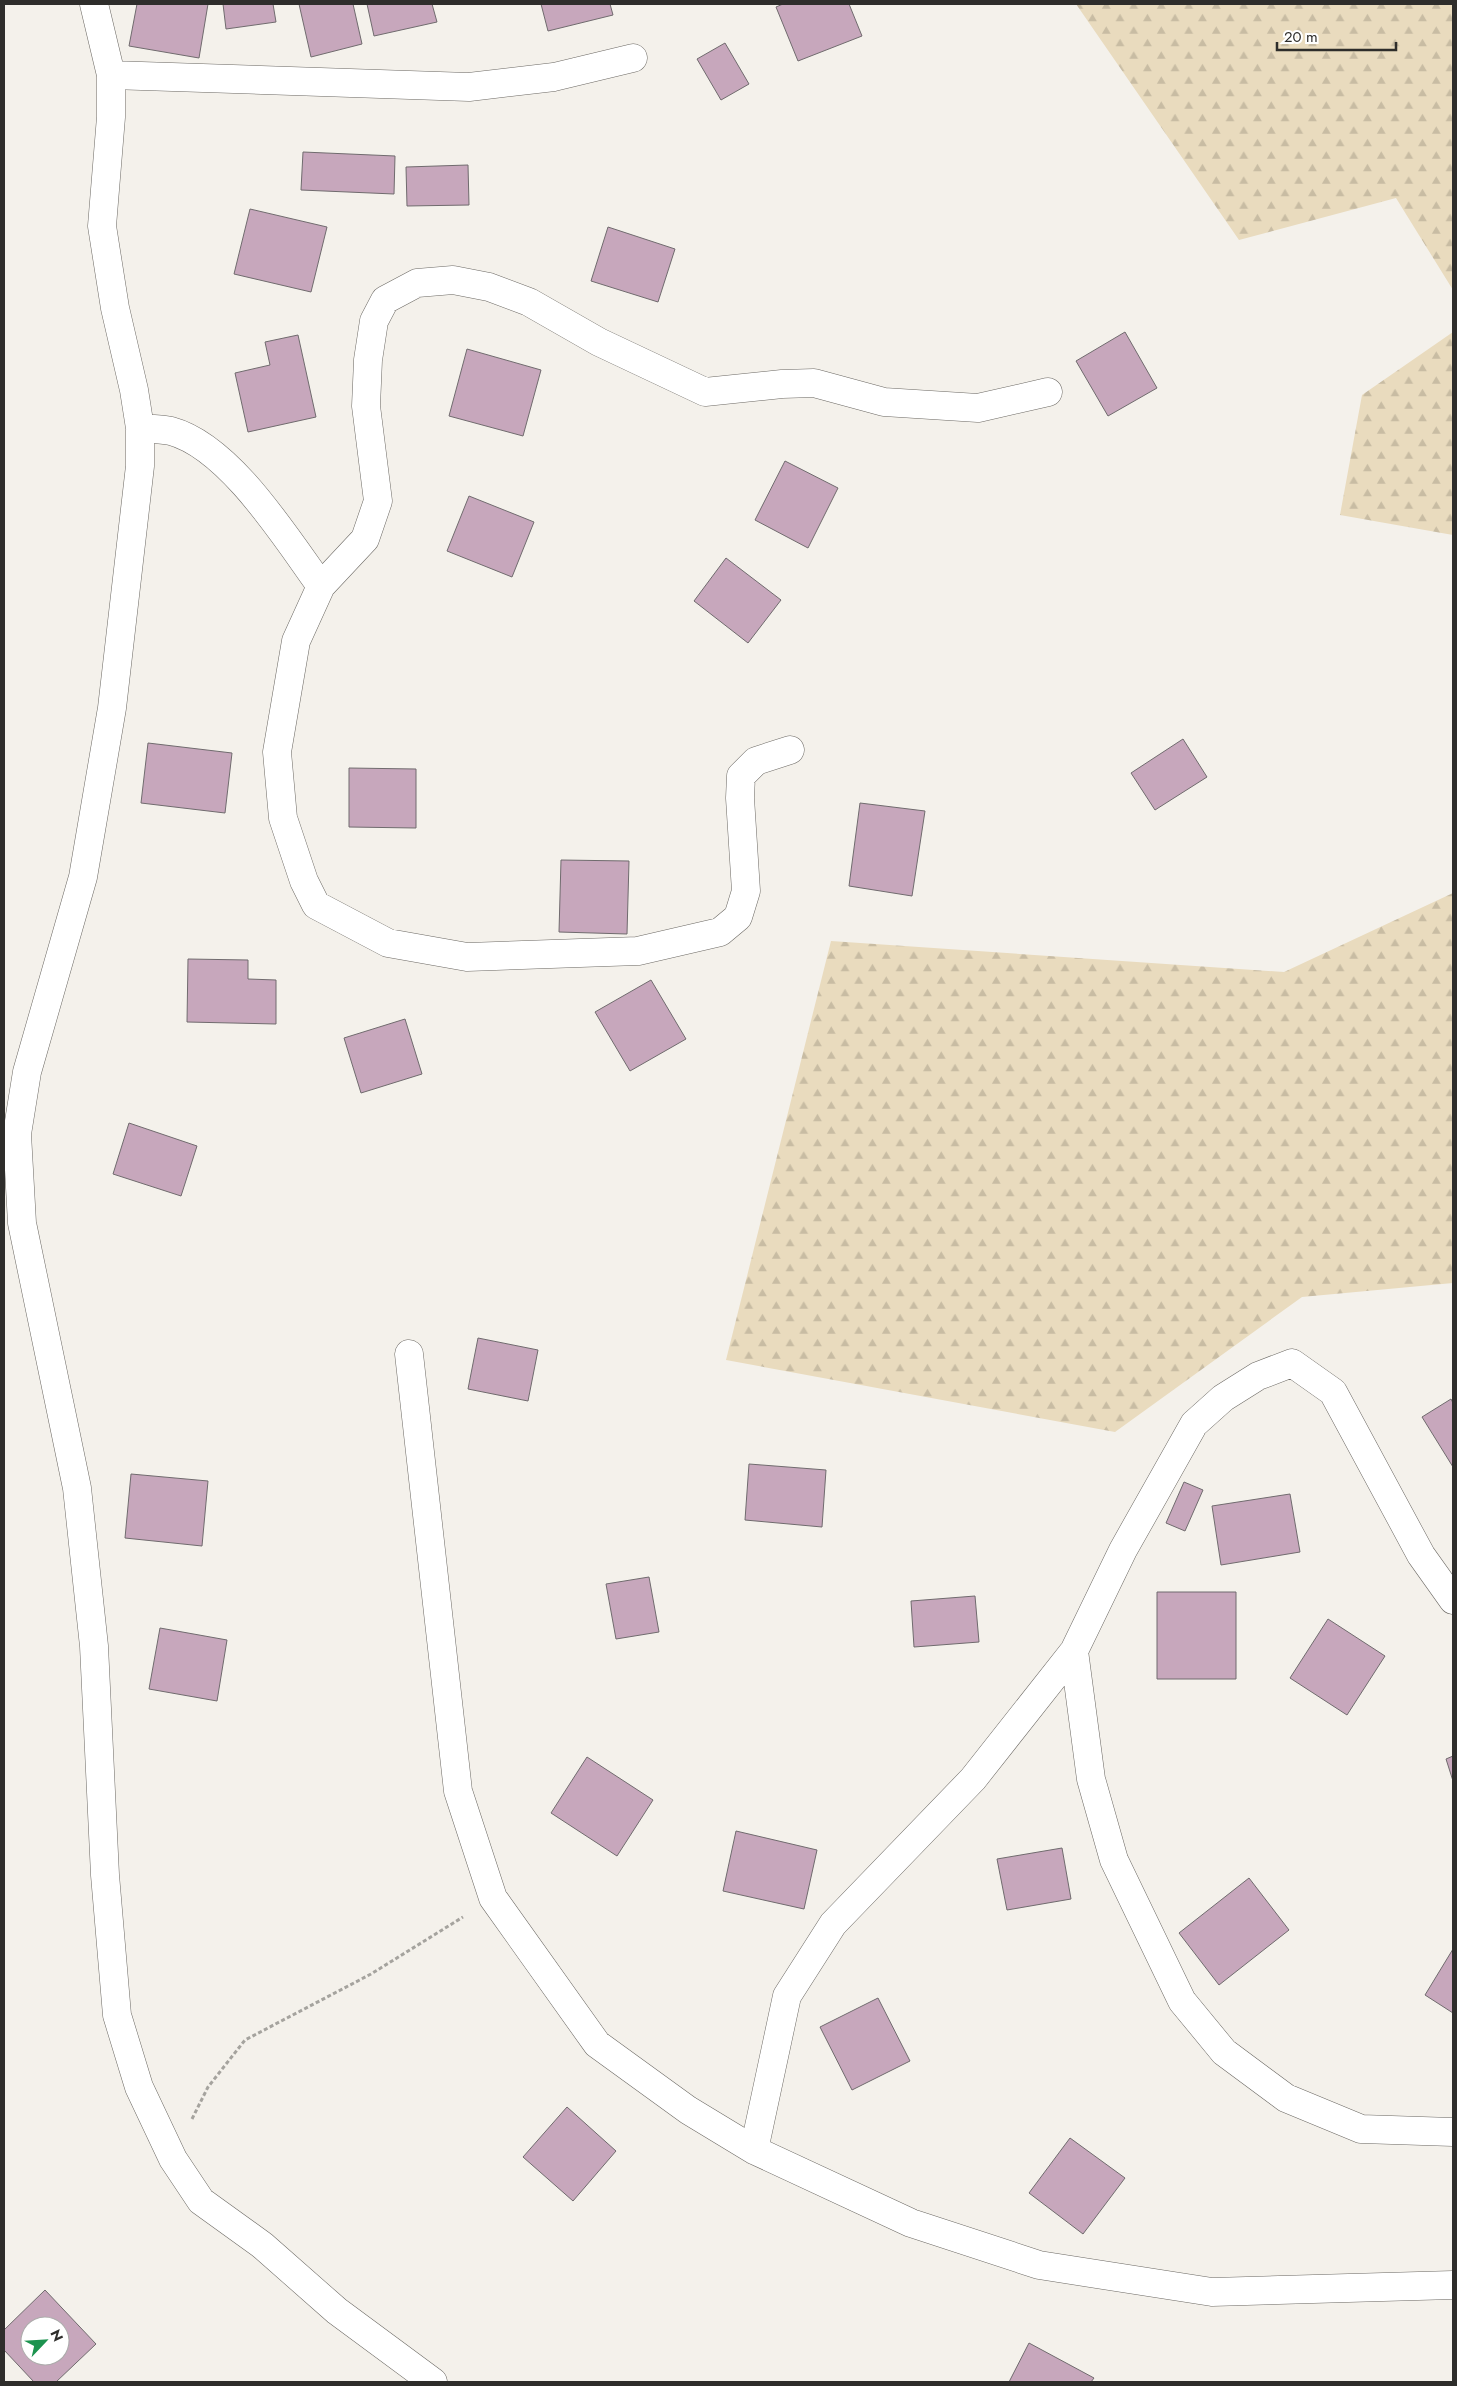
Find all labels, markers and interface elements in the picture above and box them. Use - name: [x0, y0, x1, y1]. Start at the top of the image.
- scale bar: [1277, 20, 1396, 52]
- text: 20 m: [1284, 26, 1318, 48]
- north arrow: [20, 2316, 70, 2366]
- text: N: [45, 2326, 68, 2345]

